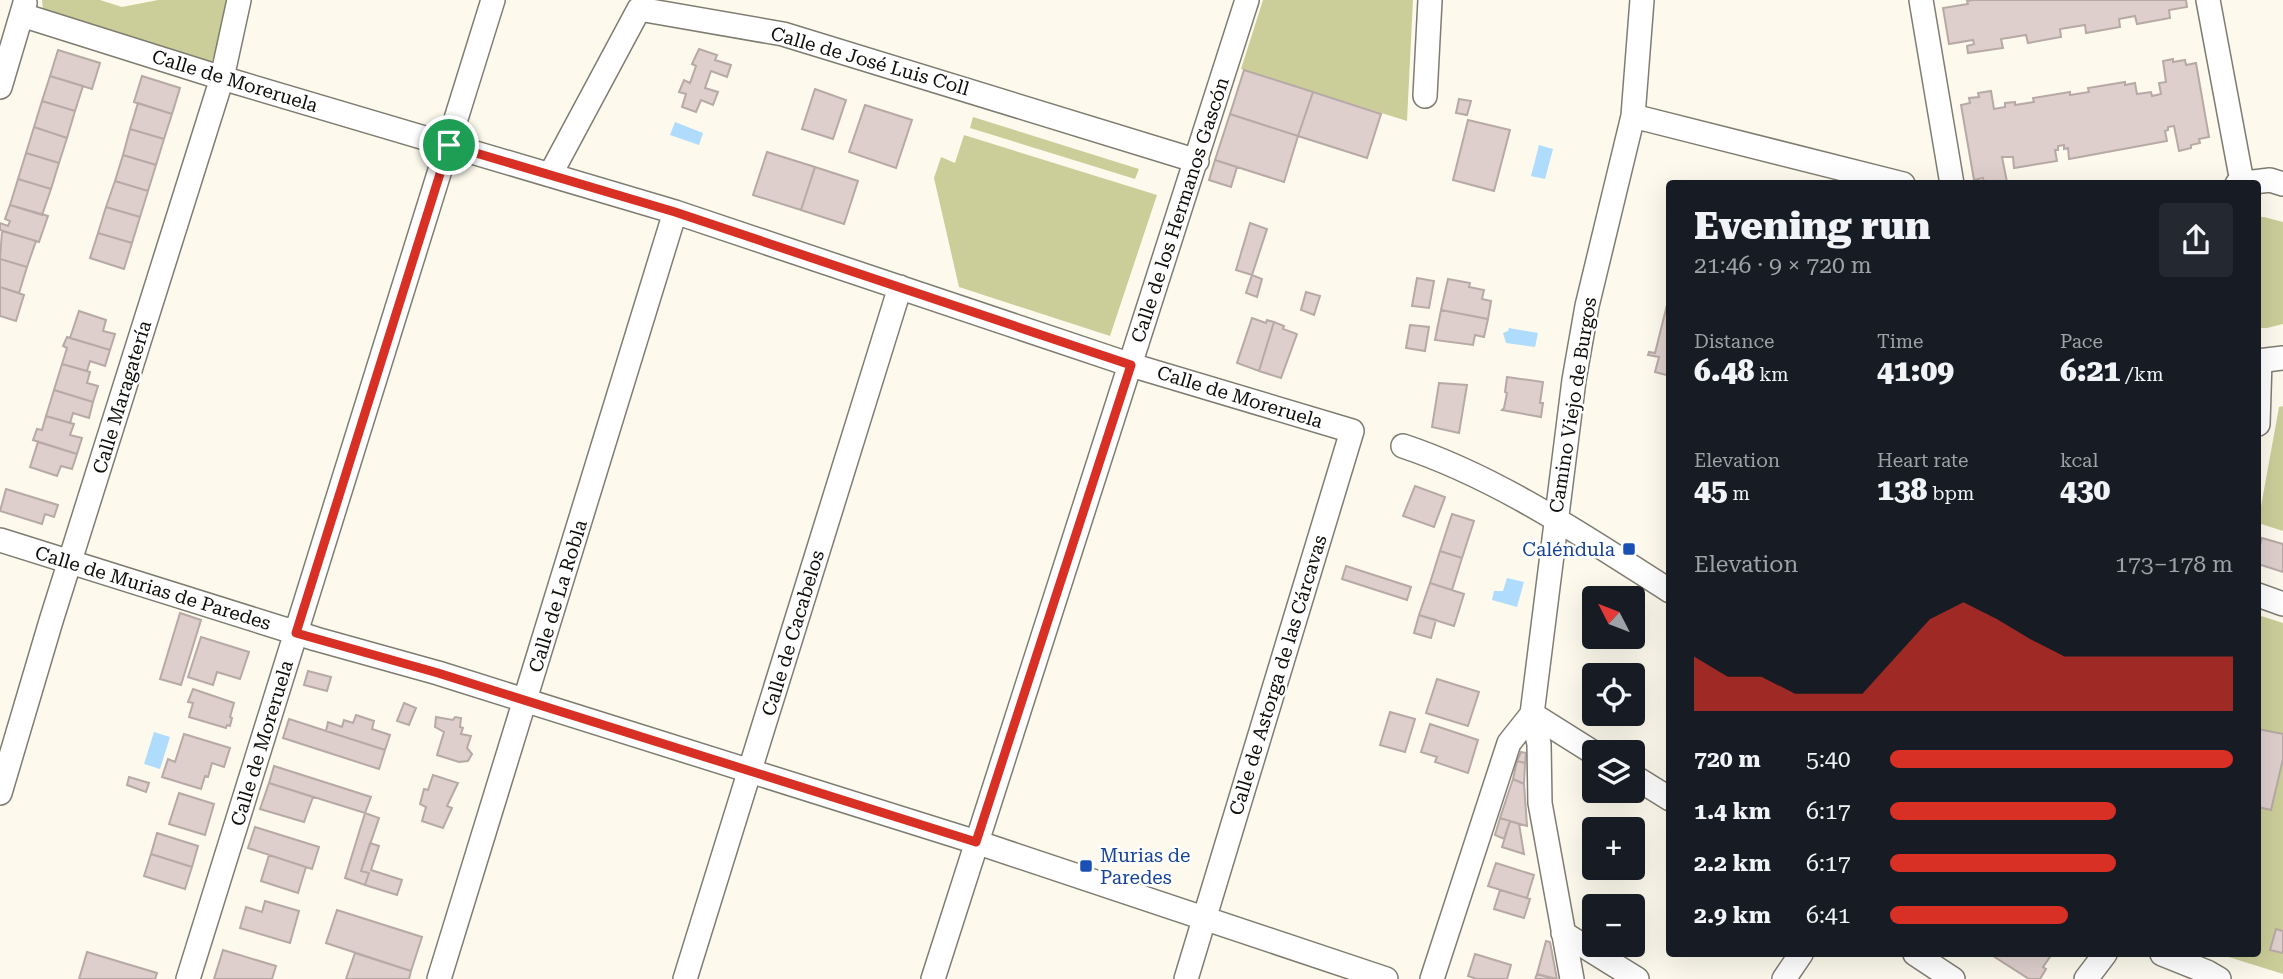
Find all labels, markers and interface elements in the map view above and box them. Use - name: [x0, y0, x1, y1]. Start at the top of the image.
- street label: Calle de José Luis Coll: [768, 22, 972, 100]
- street label: Calle de Moreruela: [149, 45, 321, 117]
- street label: Calle de los Hermanos Gascón: [1126, 74, 1234, 346]
- pin: [419, 115, 479, 175]
- icon: arrive: [430, 126, 468, 164]
- button: share: [2159, 203, 2233, 277]
- text: Evening run: [1694, 204, 1930, 248]
- text: 21:46 · 9 × 720 m: [1694, 252, 1872, 279]
- street label: Camino Viejo de Burgos: [1545, 295, 1601, 515]
- street label: Calle Maragatería: [88, 317, 156, 476]
- text: Distance: [1694, 330, 1774, 353]
- text: Time: [1877, 330, 1924, 353]
- text: Pace: [2060, 330, 2103, 353]
- text: 6.48: [1694, 353, 1754, 388]
- text: 41:09: [1877, 353, 1954, 388]
- text: 6:21: [2060, 353, 2120, 388]
- street label: Calle de Moreruela: [1154, 361, 1326, 433]
- text: km: [1754, 363, 1789, 386]
- text: /km: [2120, 363, 2164, 386]
- text: Elevation: [1694, 449, 1780, 472]
- text: Heart rate: [1877, 449, 1968, 472]
- text: kcal: [2060, 449, 2098, 472]
- text: 45: [1694, 472, 1728, 507]
- text: 138: [1877, 472, 1927, 507]
- text: 430: [2060, 472, 2110, 507]
- text: m: [1728, 482, 1750, 505]
- text: bpm: [1927, 482, 1974, 505]
- street label: Calle de La Robla: [524, 516, 592, 675]
- street label: Calle de Astorga de las Cárcavas: [1224, 532, 1332, 818]
- place label: Caléndula: [1522, 538, 1616, 561]
- street label: Calle de Murias de Paredes: [32, 541, 274, 635]
- marker: Caléndula: [1621, 541, 1637, 557]
- street label: Calle de Cacabelos: [757, 547, 829, 719]
- text: Elevation: [1694, 551, 1798, 578]
- text: 173–178 m: [2115, 551, 2233, 578]
- north arrow: [1582, 586, 1645, 649]
- map controls: [1582, 586, 1645, 957]
- street label: Calle de Moreruela: [226, 657, 298, 829]
- button: locate: [1582, 663, 1645, 726]
- button: layers: [1582, 740, 1645, 803]
- text: 720 m: [1694, 746, 1761, 773]
- text: 5:40: [1806, 746, 1851, 773]
- text: 1.4 km: [1694, 798, 1771, 825]
- text: 6:17: [1806, 798, 1851, 825]
- button: +: [1582, 817, 1645, 880]
- place label: Murias de Paredes: [1100, 844, 1190, 889]
- text: 2.2 km: [1694, 850, 1771, 877]
- text: 6:17: [1806, 850, 1851, 877]
- marker: Murias de Paredes: [1078, 858, 1094, 874]
- button: −: [1582, 894, 1645, 957]
- text: 2.9 km: [1694, 902, 1771, 929]
- text: 6:41: [1806, 902, 1851, 929]

